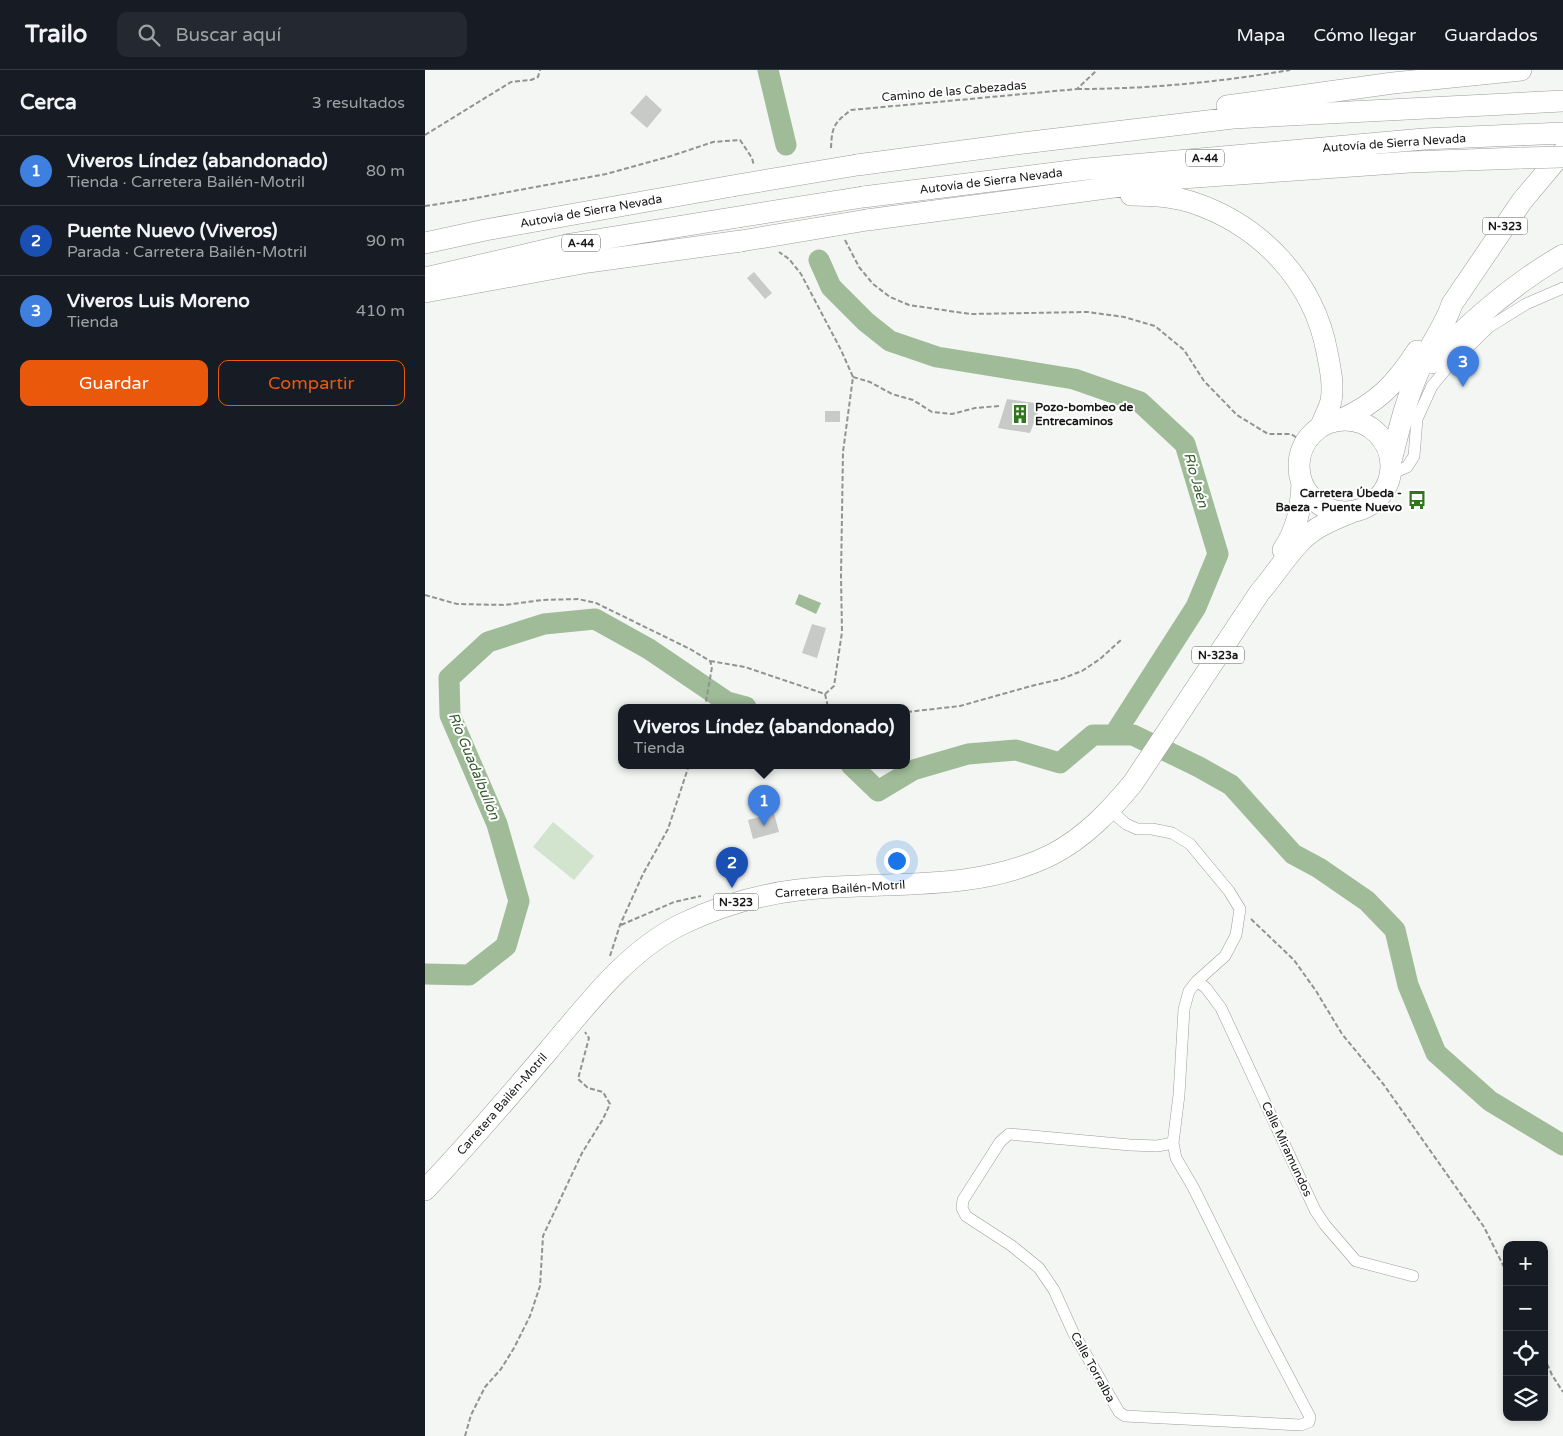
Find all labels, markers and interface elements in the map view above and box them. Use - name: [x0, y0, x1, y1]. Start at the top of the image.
- search box: [117, 12, 467, 57]
- text: Trailo: [25, 20, 87, 49]
- icon: search: [135, 21, 163, 49]
- text: Buscar aquí: [175, 24, 281, 46]
- text: Mapa: [1236, 24, 1285, 46]
- text: Cómo llegar: [1313, 24, 1416, 46]
- text: Guardados: [1444, 24, 1538, 46]
- street label: Camino de las Cabezadas: [881, 78, 1027, 104]
- text: Cerca: [20, 90, 77, 115]
- text: 3 resultados: [312, 93, 405, 113]
- street label: Autovía de Sierra Nevada: [1322, 131, 1466, 155]
- text: Viveros Líndez (abandonado): [67, 150, 328, 172]
- road number: A-44: [1186, 150, 1224, 166]
- text: 1: [31, 161, 41, 181]
- text: 80 m: [366, 161, 405, 181]
- street label: Autovía de Sierra Nevada: [919, 165, 1063, 197]
- text: Tienda · Carretera Bailén-Motril: [67, 172, 305, 192]
- street label: Autovía de Sierra Nevada: [519, 192, 663, 230]
- road number: N-323: [1483, 218, 1527, 234]
- text: Puente Nuevo (Viveros): [67, 220, 277, 242]
- text: 2: [31, 231, 41, 251]
- text: 90 m: [366, 231, 405, 251]
- road number: A-44: [562, 234, 600, 252]
- text: Parada · Carretera Bailén-Motril: [67, 242, 307, 262]
- text: Viveros Luis Moreno: [67, 290, 250, 312]
- text: 3: [31, 301, 41, 321]
- text: 410 m: [356, 301, 405, 321]
- text: Tienda: [67, 312, 118, 332]
- pin: 3: [1447, 346, 1479, 387]
- button: Guardar: [20, 360, 208, 406]
- button: Compartir: [218, 360, 405, 406]
- place label: Pozo-bombeo de Entrecaminos: [1035, 400, 1134, 428]
- building icon: Pozo-bombeo de Entrecaminos: [1009, 403, 1031, 425]
- water label: Rio Jaén: [1180, 451, 1212, 510]
- place label: Carretera Úbeda - Baeza - Puente Nuevo: [1276, 486, 1402, 514]
- bus stop icon: Carretera Úbeda - Baeza - Puente Nuevo: [1406, 489, 1428, 511]
- road number: N-323a: [1192, 646, 1244, 664]
- popup: [618, 704, 910, 769]
- water label: Río Guadalbullón: [445, 710, 503, 823]
- text: Viveros Líndez (abandonado): [634, 716, 894, 738]
- text: Tienda: [634, 738, 685, 758]
- pin: 1: [748, 785, 780, 826]
- pin: 2: [716, 847, 748, 888]
- your location: [884, 848, 910, 874]
- street label: Carretera Bailén-Motril: [774, 877, 906, 901]
- road number: N-323: [713, 894, 759, 910]
- street label: Carretera Bailén-Motril: [454, 1050, 550, 1158]
- street label: Calle Miramundos: [1259, 1099, 1315, 1199]
- map controls: [1503, 1241, 1548, 1421]
- button: +: [1503, 1241, 1548, 1286]
- button: −: [1503, 1286, 1548, 1331]
- street label: Calle Torralba: [1068, 1329, 1118, 1405]
- button: locate: [1503, 1331, 1548, 1376]
- button: layers: [1503, 1376, 1548, 1421]

